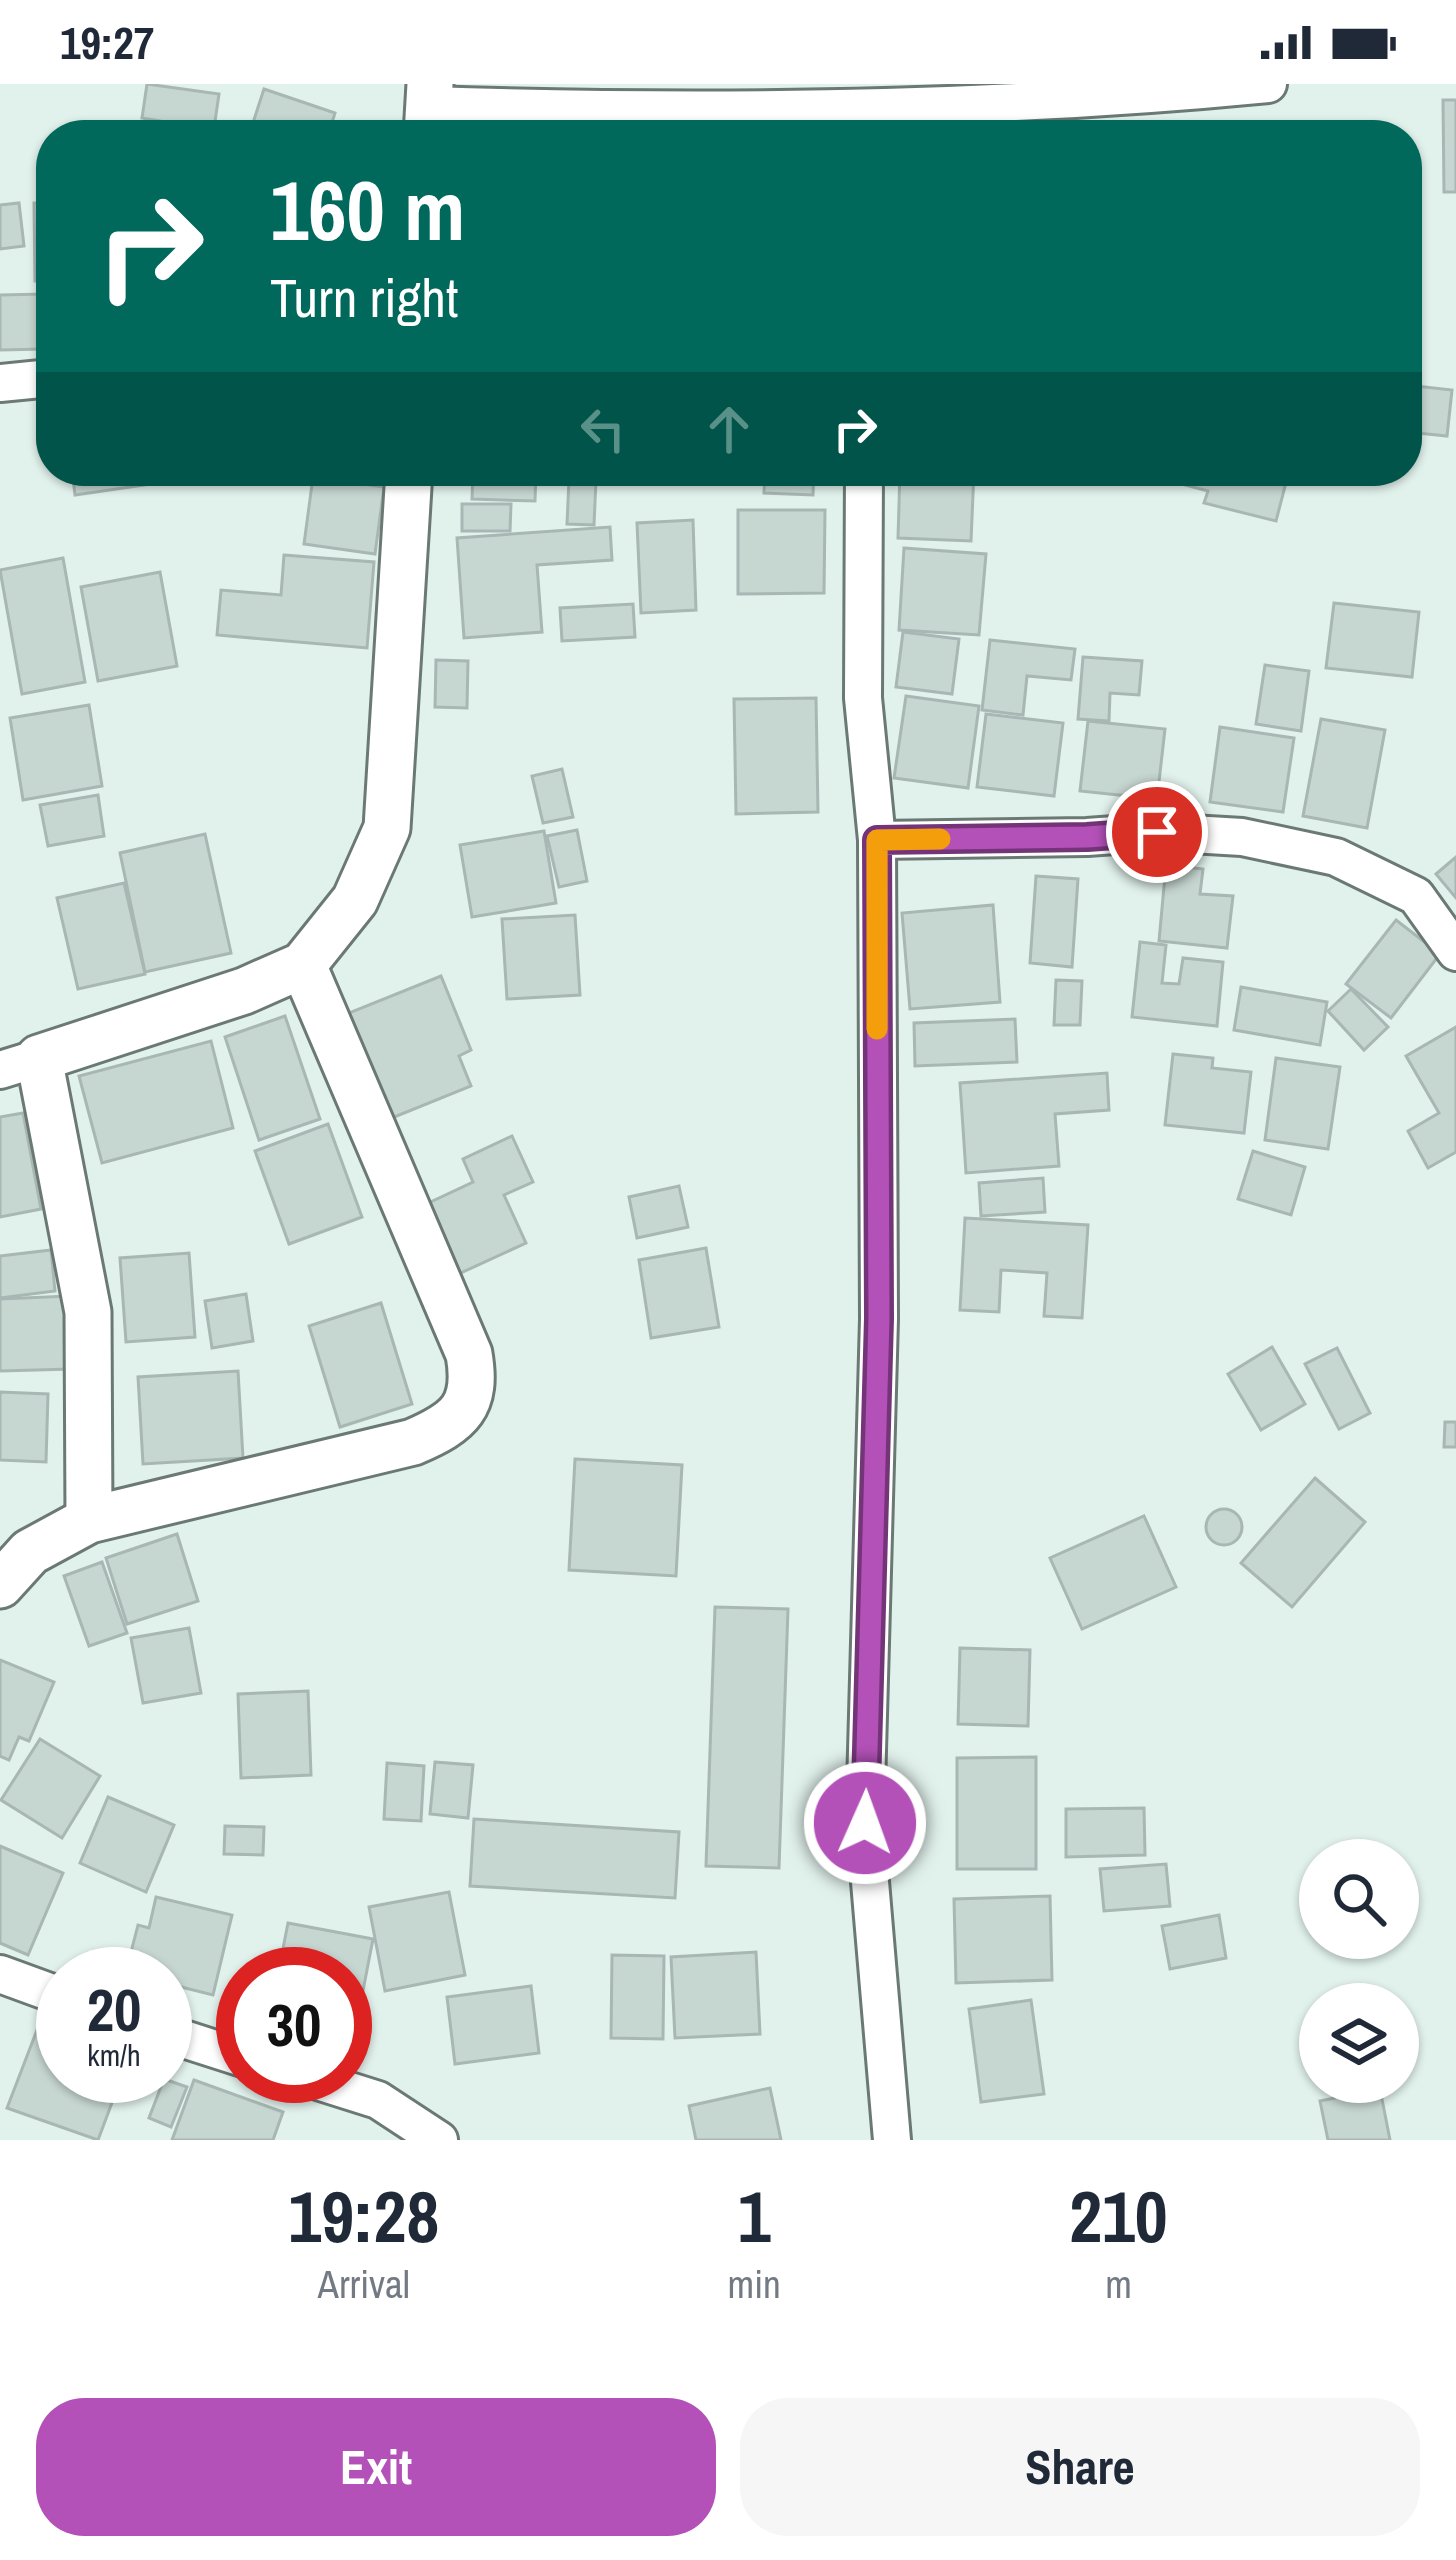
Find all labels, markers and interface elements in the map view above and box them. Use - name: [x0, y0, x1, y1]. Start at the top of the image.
- text: 19:27: [60, 12, 154, 73]
- text: 160 m: [270, 153, 465, 266]
- icon: right: [72, 168, 228, 324]
- text: Turn right: [270, 261, 458, 334]
- icon: left: [570, 396, 636, 462]
- icon: ahead: [696, 396, 762, 462]
- icon: right: [822, 396, 888, 462]
- pin: [1106, 781, 1208, 883]
- icon: arrive: [1124, 799, 1190, 865]
- position arrow: [802, 1760, 928, 1886]
- map controls: [1299, 1839, 1419, 2103]
- button: search: [1299, 1839, 1419, 1959]
- speed limit sign: 30: [216, 1947, 372, 2103]
- text: 20: [87, 1969, 141, 2050]
- button: layers: [1299, 1983, 1419, 2103]
- text: km/h: [87, 2035, 141, 2075]
- text: 19:28: [288, 2167, 439, 2264]
- text: 1: [738, 2167, 771, 2264]
- text: 210: [1069, 2167, 1168, 2264]
- text: Arrival: [318, 2258, 410, 2310]
- text: min: [728, 2258, 781, 2310]
- text: m: [1105, 2258, 1132, 2310]
- button: Exit: [36, 2398, 716, 2536]
- button: Share: [740, 2398, 1420, 2536]

